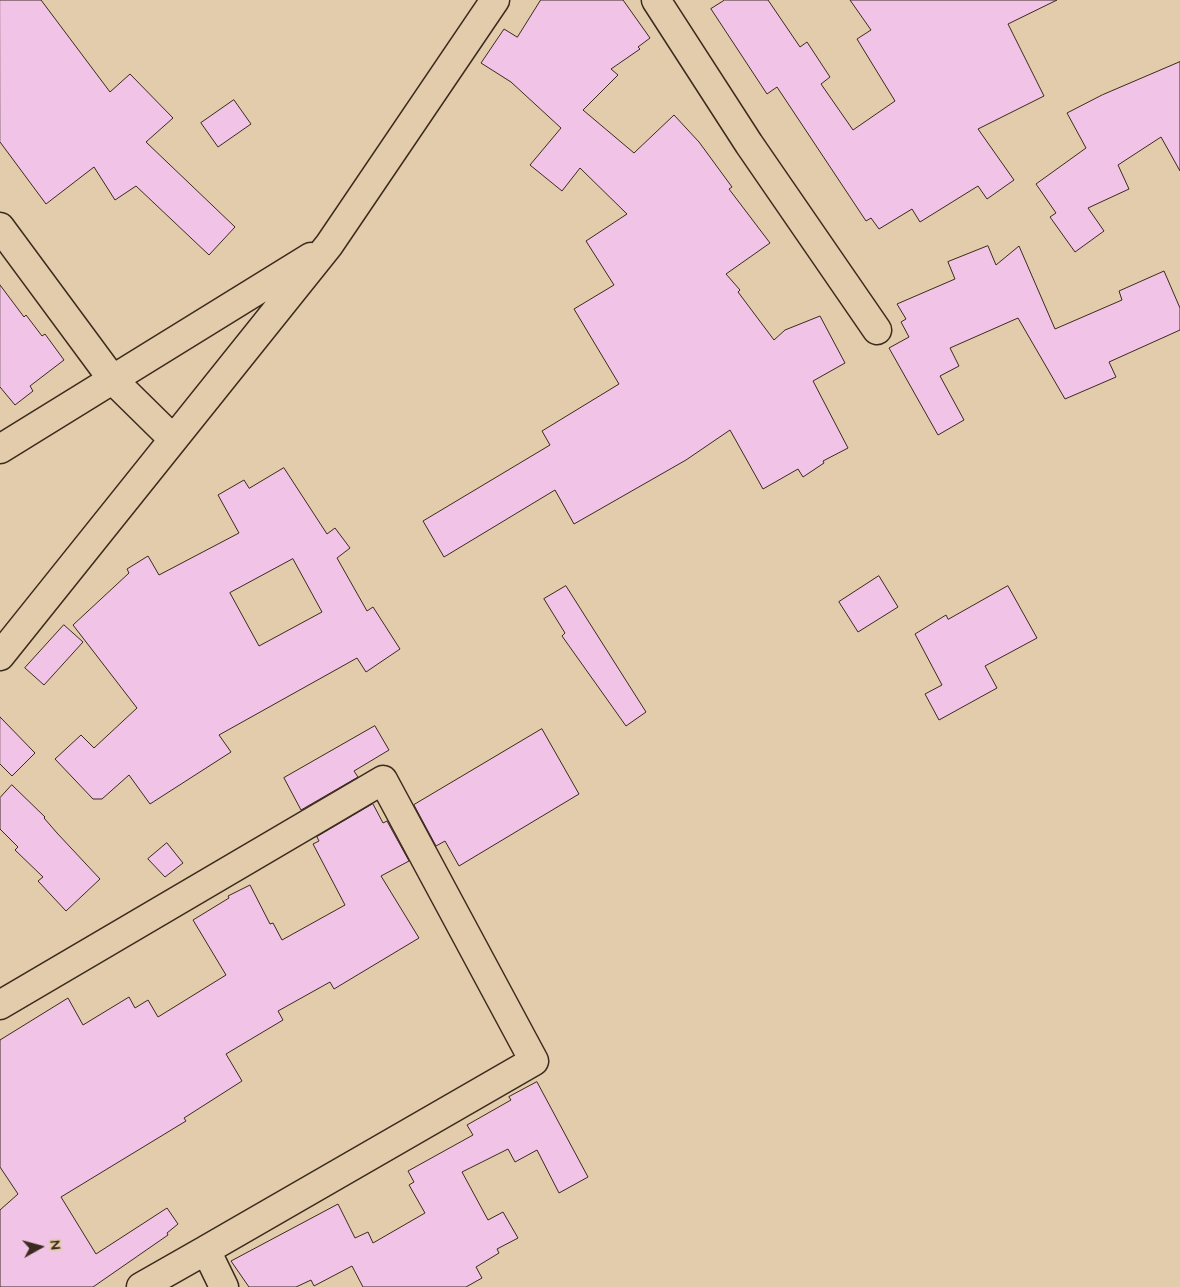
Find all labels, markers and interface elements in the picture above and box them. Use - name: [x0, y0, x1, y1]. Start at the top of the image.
- north arrow: [15, 1222, 65, 1272]
- text: N: [44, 1240, 65, 1251]

